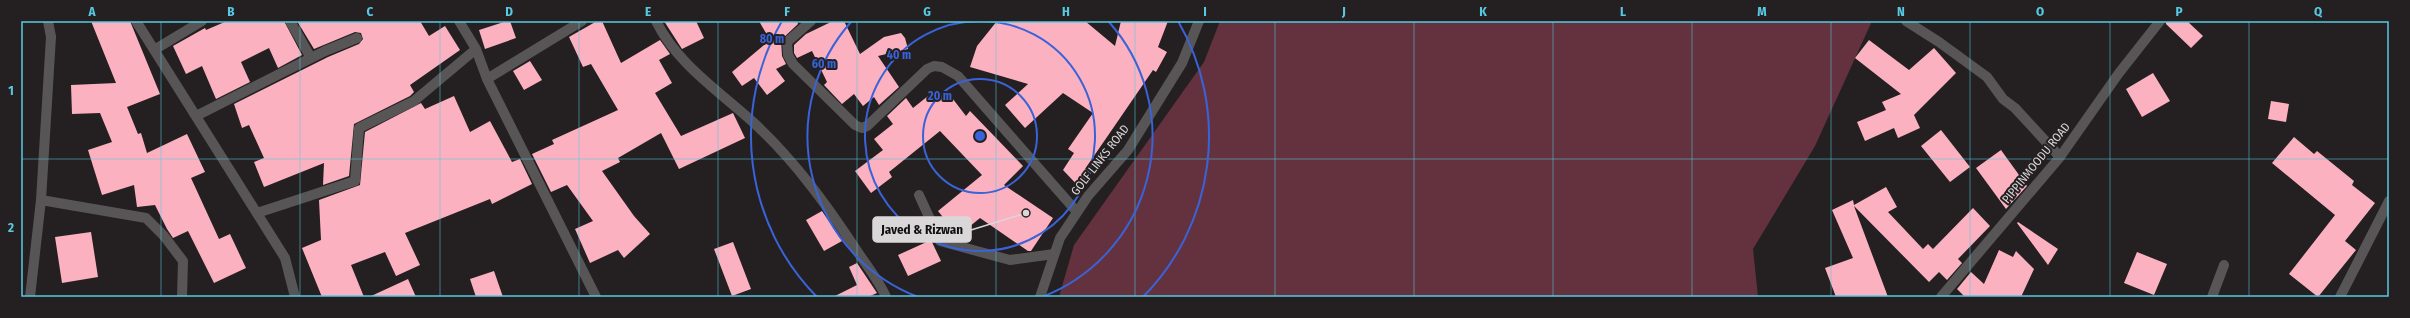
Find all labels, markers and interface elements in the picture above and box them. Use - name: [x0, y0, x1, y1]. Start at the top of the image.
- text: A: [87, 4, 96, 19]
- text: B: [227, 4, 235, 19]
- text: C: [367, 4, 374, 19]
- text: D: [505, 4, 513, 19]
- text: E: [645, 4, 651, 19]
- text: F: [784, 4, 790, 19]
- text: G: [923, 4, 931, 19]
- text: H: [1062, 4, 1070, 19]
- text: I: [1203, 4, 1207, 19]
- text: J: [1341, 4, 1346, 19]
- text: K: [1479, 4, 1487, 19]
- text: L: [1620, 4, 1626, 19]
- text: M: [1757, 4, 1767, 19]
- text: N: [1897, 4, 1905, 19]
- text: O: [2036, 4, 2044, 19]
- text: P: [2175, 4, 2183, 19]
- text: Q: [2314, 4, 2323, 19]
- text: 80 m: [760, 32, 784, 46]
- text: 40 m: [887, 48, 911, 62]
- text: 60 m: [812, 57, 836, 71]
- text: 1: [8, 83, 14, 98]
- text: 20 m: [927, 89, 952, 103]
- street label: PIPPINMOODU ROAD: [1999, 120, 2073, 206]
- street label: GOLF LINKS ROAD: [1068, 122, 1132, 198]
- centre of rings: [973, 129, 987, 143]
- callout: Javed & Rizwan: [873, 217, 971, 242]
- text: 2: [7, 220, 14, 235]
- text: Javed & Rizwan: [880, 222, 963, 237]

